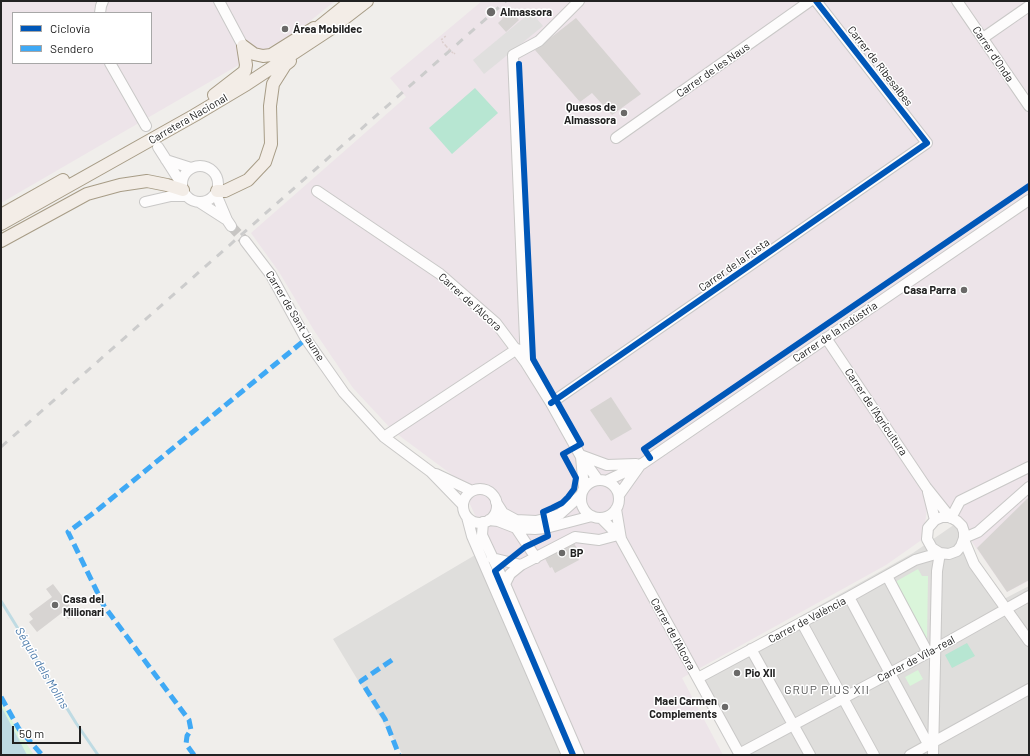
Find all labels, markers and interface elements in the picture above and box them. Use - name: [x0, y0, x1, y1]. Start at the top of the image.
- place label: Almassora: [500, 5, 552, 19]
- marker: Almassora: [485, 6, 497, 18]
- legend: [12, 12, 152, 64]
- text: Ciclovía: [50, 21, 90, 35]
- place label: Área Mobildec: [293, 22, 362, 36]
- street label: Carrer de Ribesalbes: [845, 23, 915, 109]
- marker: Área Mobildec: [280, 24, 290, 34]
- street label: Carrer d'Onda: [970, 24, 1016, 84]
- street label: Carrer de les Naus: [674, 40, 752, 100]
- text: Sendero: [50, 41, 94, 55]
- street label: Carretera Nacional: [146, 91, 230, 147]
- place label: Quesos de Almassora: [564, 100, 616, 126]
- marker: Quesos de Almassora: [619, 108, 629, 118]
- street label: Carrer de la Fusta: [696, 236, 772, 294]
- street label: Carrer de Sant Jaume: [263, 268, 327, 364]
- street label: Carrer de l'Alcora: [436, 270, 504, 334]
- place label: Casa Parra: [904, 283, 956, 297]
- marker: Casa Parra: [959, 285, 969, 295]
- street label: Carrer de la Indústria: [790, 299, 880, 365]
- street label: Carrer de l'Agricultura: [842, 366, 910, 458]
- place label: BP: [570, 546, 583, 560]
- marker: BP: [557, 548, 567, 558]
- place label: Casa del Milionari: [63, 592, 104, 618]
- street label: Carrer de València: [766, 594, 848, 646]
- street label: Carrer de l'Alcora: [648, 596, 698, 672]
- marker: Casa del Milionari: [50, 600, 60, 610]
- water label: Séquia dels Molins: [12, 625, 72, 711]
- street label: Carrer de Vila-real: [875, 633, 957, 685]
- place label: Pio XII: [745, 666, 775, 680]
- marker: Pio XII: [732, 668, 742, 678]
- district label: GRUP PIUS XII: [784, 683, 870, 697]
- place label: Maei Carmen Complements: [649, 694, 717, 720]
- marker: Maei Carmen Complements: [720, 702, 730, 712]
- scale bar: [14, 718, 83, 744]
- text: 50 m: [19, 726, 44, 740]

